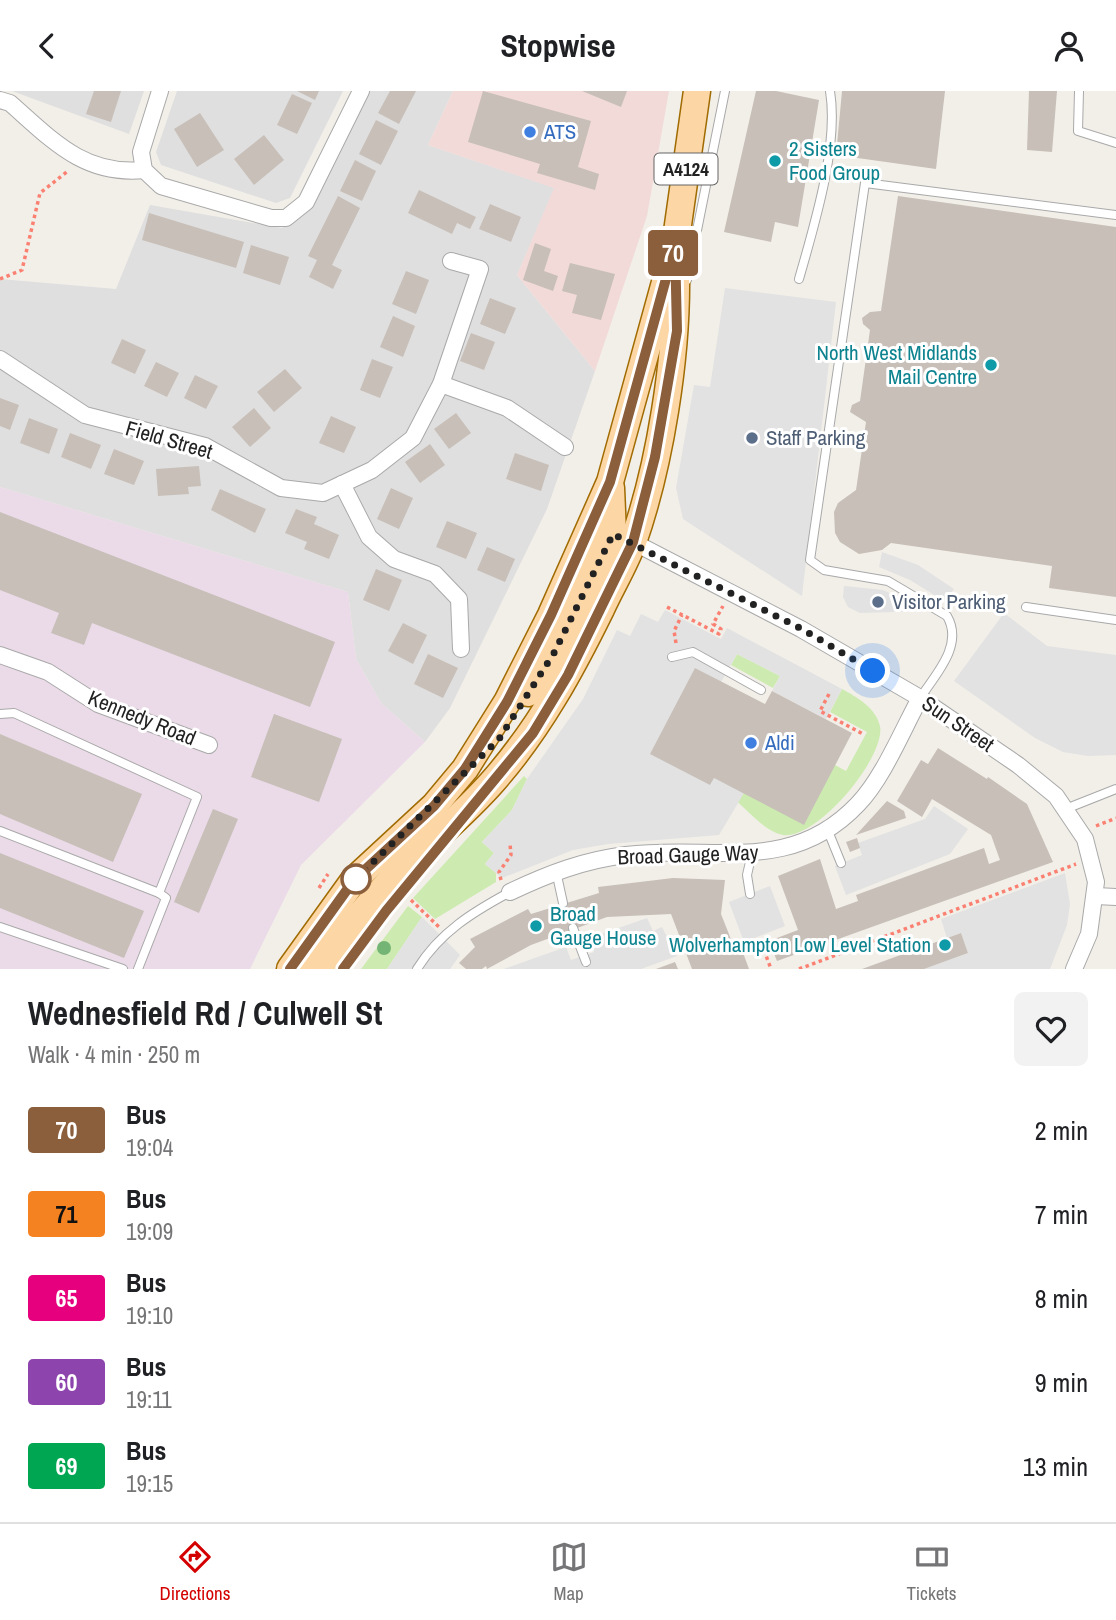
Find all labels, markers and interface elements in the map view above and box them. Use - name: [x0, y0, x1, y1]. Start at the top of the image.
- text: Stopwise: [500, 24, 616, 67]
- icon: back: [28, 27, 66, 65]
- icon: person: [1050, 27, 1088, 65]
- place label: ATS: [543, 117, 576, 146]
- marker: ATS: [522, 124, 538, 140]
- place label: 2 Sisters Food Group: [789, 134, 880, 187]
- road number: A4124: [654, 153, 718, 185]
- marker: 2 Sisters Food Group: [767, 153, 783, 169]
- line badge: 70: [642, 230, 704, 276]
- text: 70: [662, 237, 684, 269]
- place label: North West Midlands Mail Centre: [817, 338, 977, 391]
- marker: North West Midlands Mail Centre: [983, 357, 999, 373]
- street label: Field Street: [122, 413, 216, 466]
- place label: Staff Parking: [766, 423, 866, 452]
- marker: Staff Parking: [744, 430, 760, 446]
- place label: Visitor Parking: [892, 587, 1006, 616]
- marker: Visitor Parking: [870, 594, 886, 610]
- your location: [855, 653, 890, 688]
- street label: Kennedy Road: [84, 683, 200, 752]
- street label: Sun Street: [916, 689, 1000, 758]
- place label: Aldi: [764, 728, 795, 757]
- marker: Aldi: [743, 735, 759, 751]
- street label: Broad Gauge Way: [617, 838, 759, 871]
- unlabelled marker: [341, 864, 371, 894]
- place label: Broad Gauge House: [550, 899, 656, 952]
- marker: Broad Gauge House: [528, 918, 544, 934]
- place label: Wolverhampton Low Level Station: [669, 930, 931, 959]
- marker: Wolverhampton Low Level Station: [937, 937, 953, 953]
- text: Wednesfield Rd / Culwell St: [28, 991, 382, 1035]
- button: heart: [1014, 992, 1088, 1066]
- text: Walk · 4 min · 250 m: [28, 1039, 200, 1070]
- text: Bus: [126, 1097, 166, 1132]
- text: 2 min: [1035, 1113, 1088, 1148]
- text: 70: [56, 1114, 77, 1146]
- text: 19:04: [126, 1132, 173, 1163]
- text: Bus: [126, 1181, 166, 1216]
- text: 7 min: [1035, 1197, 1088, 1232]
- text: 71: [56, 1198, 77, 1230]
- text: 19:09: [126, 1216, 173, 1247]
- text: Bus: [126, 1265, 166, 1300]
- text: 8 min: [1035, 1281, 1088, 1316]
- text: 65: [56, 1282, 77, 1314]
- text: 19:10: [126, 1300, 173, 1331]
- text: Bus: [126, 1349, 166, 1384]
- text: 9 min: [1035, 1365, 1088, 1400]
- text: 60: [56, 1366, 77, 1398]
- text: 19:11: [126, 1384, 172, 1415]
- text: Bus: [126, 1433, 166, 1468]
- text: 13 min: [1023, 1449, 1088, 1484]
- text: 69: [56, 1450, 77, 1482]
- text: 19:15: [126, 1468, 173, 1499]
- tab: Directions: [160, 1538, 231, 1606]
- tab: Map: [550, 1538, 588, 1606]
- tab: Tickets: [907, 1538, 956, 1606]

